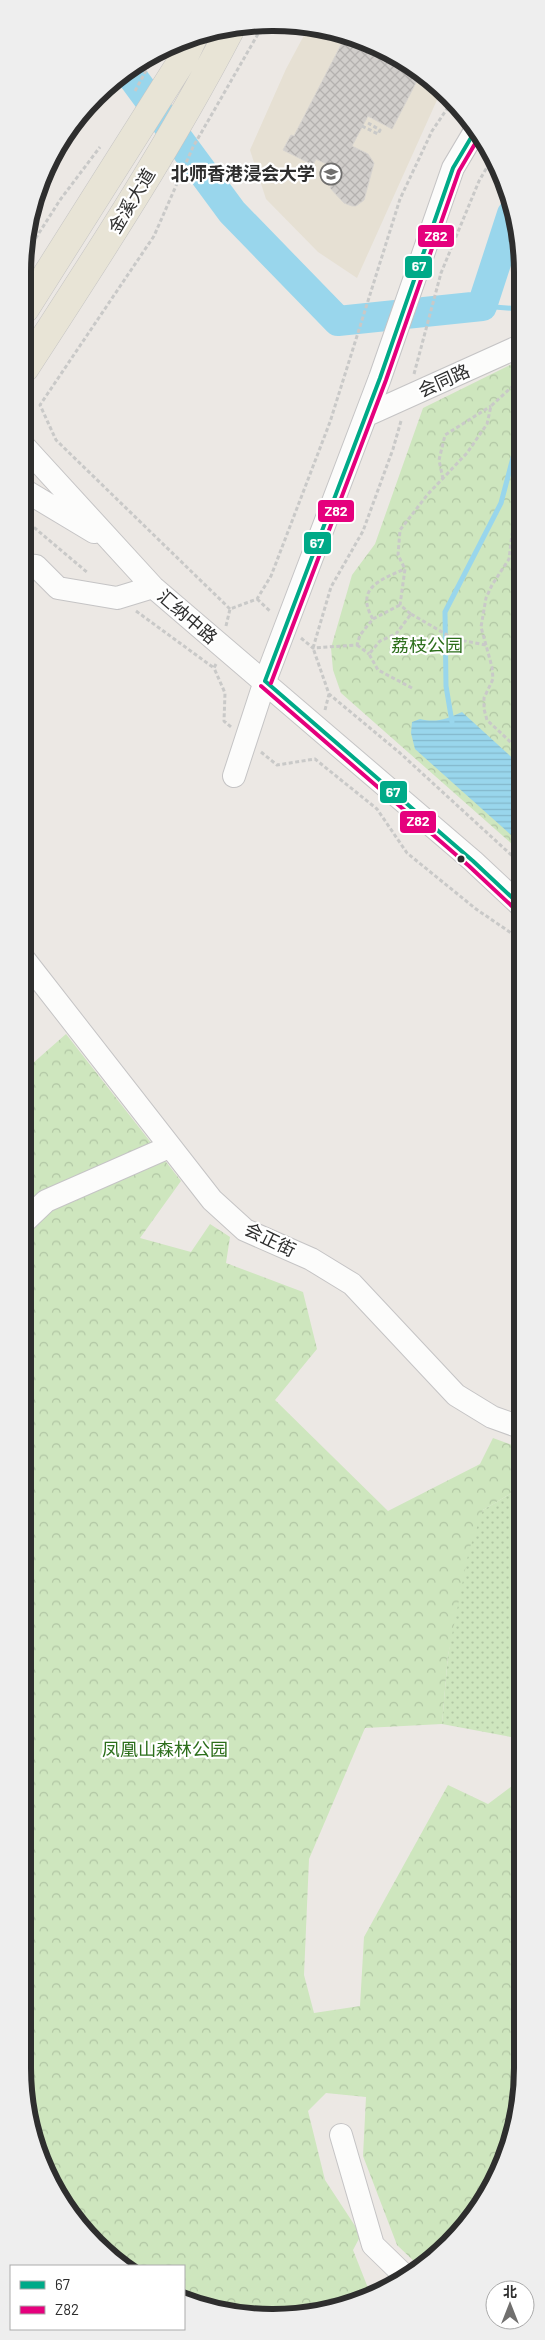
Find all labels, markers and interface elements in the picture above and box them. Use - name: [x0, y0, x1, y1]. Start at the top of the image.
- place label: 北师香港浸会大学: [171, 162, 315, 184]
- school or university icon: 北师香港浸会大学: [319, 162, 343, 186]
- street label: 金溪大道: [103, 164, 159, 237]
- line badge: Z82: [417, 224, 455, 248]
- text: Z82: [424, 227, 448, 244]
- line badge: 67: [404, 255, 433, 279]
- text: 67: [412, 257, 426, 274]
- street label: 会同路: [414, 359, 473, 401]
- line badge: Z82: [317, 499, 355, 523]
- text: Z82: [324, 502, 348, 519]
- line badge: 67: [303, 531, 332, 555]
- text: 67: [310, 534, 324, 551]
- street label: 汇纳中路: [153, 584, 222, 648]
- park label: 荔枝公园: [391, 634, 463, 656]
- line badge: 67: [379, 780, 408, 804]
- text: 67: [386, 783, 400, 800]
- line badge: Z82: [399, 810, 437, 834]
- text: Z82: [406, 812, 430, 829]
- unlabelled marker: [456, 854, 466, 864]
- street label: 会正街: [241, 1217, 300, 1261]
- park label: 凤凰山森林公园: [102, 1738, 228, 1760]
- legend: [10, 2265, 185, 2330]
- text: 67: [55, 2275, 70, 2293]
- north arrow: [485, 2280, 535, 2330]
- text: 北: [503, 2283, 517, 2300]
- text: Z82: [55, 2300, 79, 2318]

